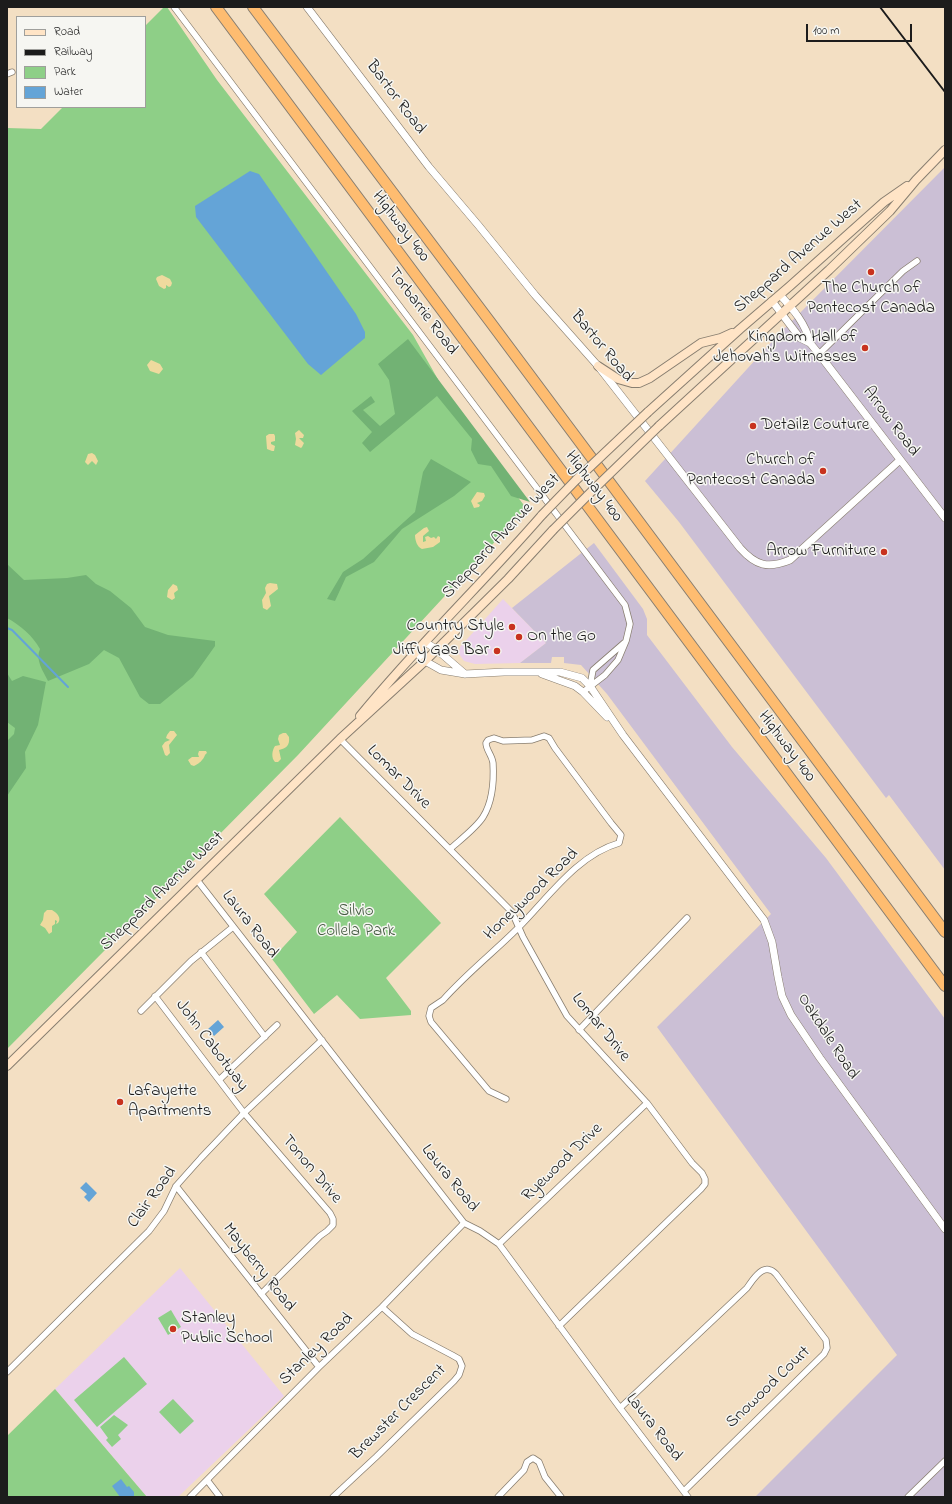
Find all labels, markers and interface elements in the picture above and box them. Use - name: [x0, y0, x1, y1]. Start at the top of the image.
- legend: [16, 16, 146, 108]
- scale bar: [808, 16, 914, 42]
- text: 100 m: [813, 22, 840, 40]
- text: Road: [54, 23, 80, 41]
- text: Railway: [54, 43, 92, 61]
- street label: Bartor Road: [361, 57, 429, 139]
- text: Park: [54, 63, 76, 81]
- text: Water: [54, 83, 83, 101]
- street label: Highway 400: [367, 187, 433, 267]
- street label: Sheppard Avenue West: [731, 196, 867, 318]
- street label: Torbarrie Road: [383, 264, 461, 360]
- marker: The Church of Pentecost Canada: [866, 267, 876, 277]
- place label: The Church of Pentecost Canada: [807, 279, 935, 319]
- street label: Bartor Road: [565, 307, 637, 387]
- place label: Kingdom Hall of Jehovah's Witnesses: [713, 328, 857, 368]
- marker: Kingdom Hall of Jehovah's Witnesses: [860, 343, 870, 353]
- street label: Arrow Road: [857, 383, 923, 461]
- place label: Detailz Couture: [761, 416, 869, 436]
- marker: Detailz Couture: [748, 421, 758, 431]
- street label: Highway 400: [560, 447, 626, 527]
- place label: Church of Pentecost Canada: [687, 451, 815, 491]
- marker: Church of Pentecost Canada: [818, 466, 828, 476]
- street label: Sheppard Avenue West: [439, 470, 565, 604]
- place label: Arrow Furniture: [766, 542, 876, 562]
- marker: Arrow Furniture: [879, 547, 889, 557]
- place label: Country Style: [407, 617, 504, 637]
- marker: Country Style: [507, 622, 517, 632]
- place label: On the Go: [527, 627, 596, 647]
- marker: On the Go: [514, 632, 524, 642]
- place label: Jiffy Gas Bar: [393, 641, 489, 661]
- marker: Jiffy Gas Bar: [492, 646, 502, 656]
- street label: Highway 400: [753, 707, 819, 787]
- street label: Lomar Drive: [362, 742, 434, 814]
- street label: Sheppard Avenue West: [97, 828, 229, 956]
- street label: Honeywood Road: [480, 845, 584, 945]
- street label: Laura Road: [216, 887, 282, 963]
- park label: Silvio Collela Park: [317, 902, 395, 942]
- street label: Lomar Drive: [566, 990, 634, 1066]
- street label: Oakdale Road: [792, 990, 862, 1084]
- street label: John Cabotway: [170, 996, 252, 1096]
- place label: Lafayette Apartments: [128, 1082, 211, 1122]
- marker: Lafayette Apartments: [115, 1097, 125, 1107]
- street label: Ryewood Drive: [518, 1119, 608, 1207]
- street label: Tonon Drive: [276, 1132, 346, 1208]
- street label: Laura Road: [416, 1141, 482, 1217]
- street label: Clair Road: [124, 1163, 182, 1233]
- street label: Mayberry Road: [217, 1220, 299, 1316]
- place label: Stanley Public School: [181, 1309, 272, 1349]
- street label: Stanley Road: [276, 1310, 358, 1390]
- marker: Stanley Public School: [168, 1324, 178, 1334]
- street label: Snowood Court: [723, 1343, 815, 1433]
- street label: Brewster Crescent: [347, 1361, 451, 1465]
- street label: Laura Road: [620, 1390, 686, 1466]

